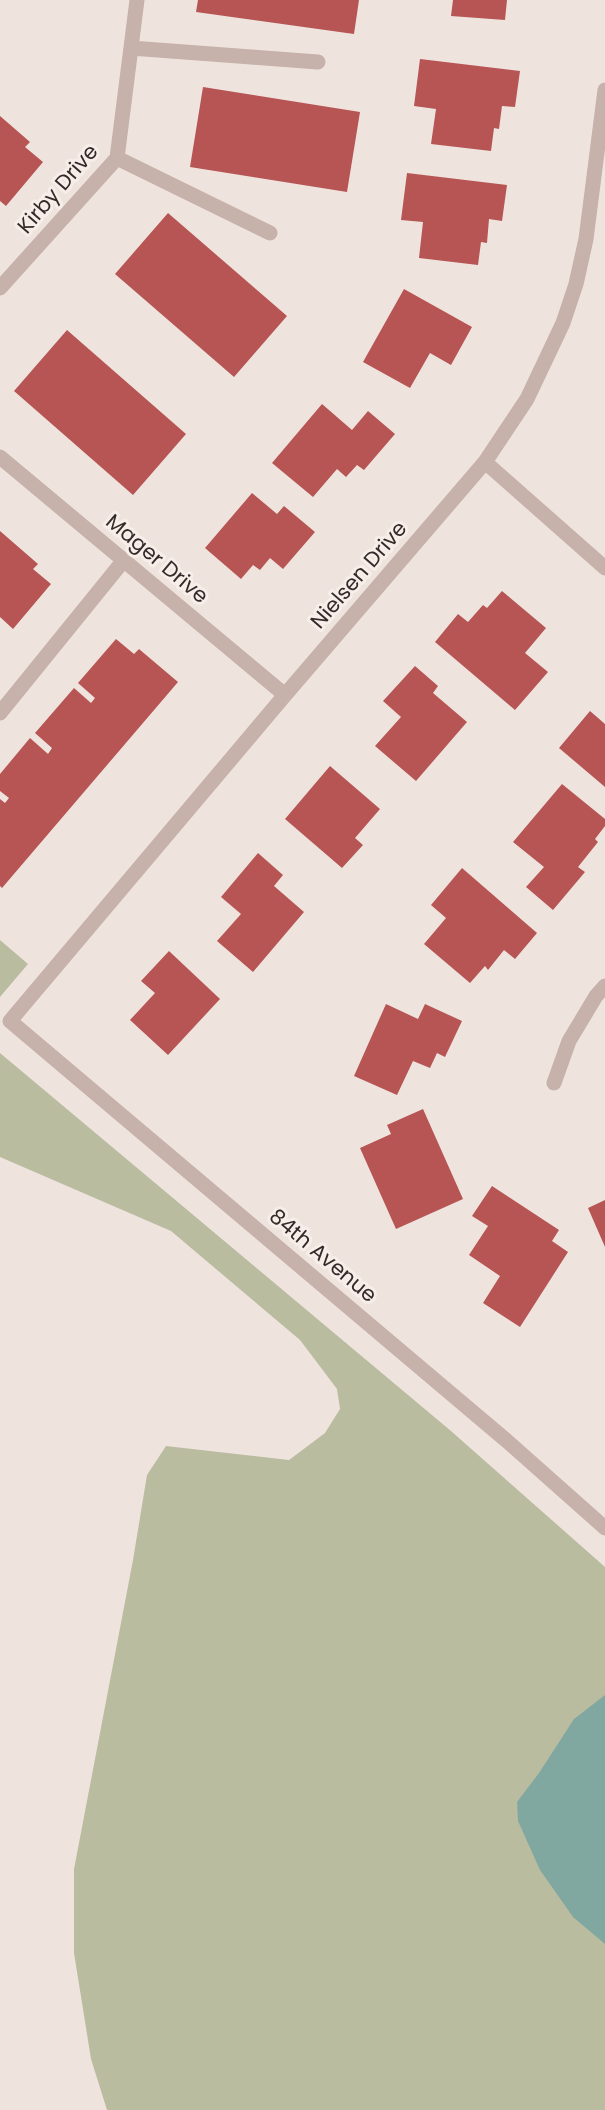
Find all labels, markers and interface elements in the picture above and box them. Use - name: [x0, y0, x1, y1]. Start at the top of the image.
- street label: Kirby Drive: [13, 140, 105, 240]
- street label: Mager Drive: [100, 510, 212, 610]
- street label: Nielsen Drive: [307, 517, 413, 635]
- street label: 84th Avenue: [263, 1205, 381, 1309]

